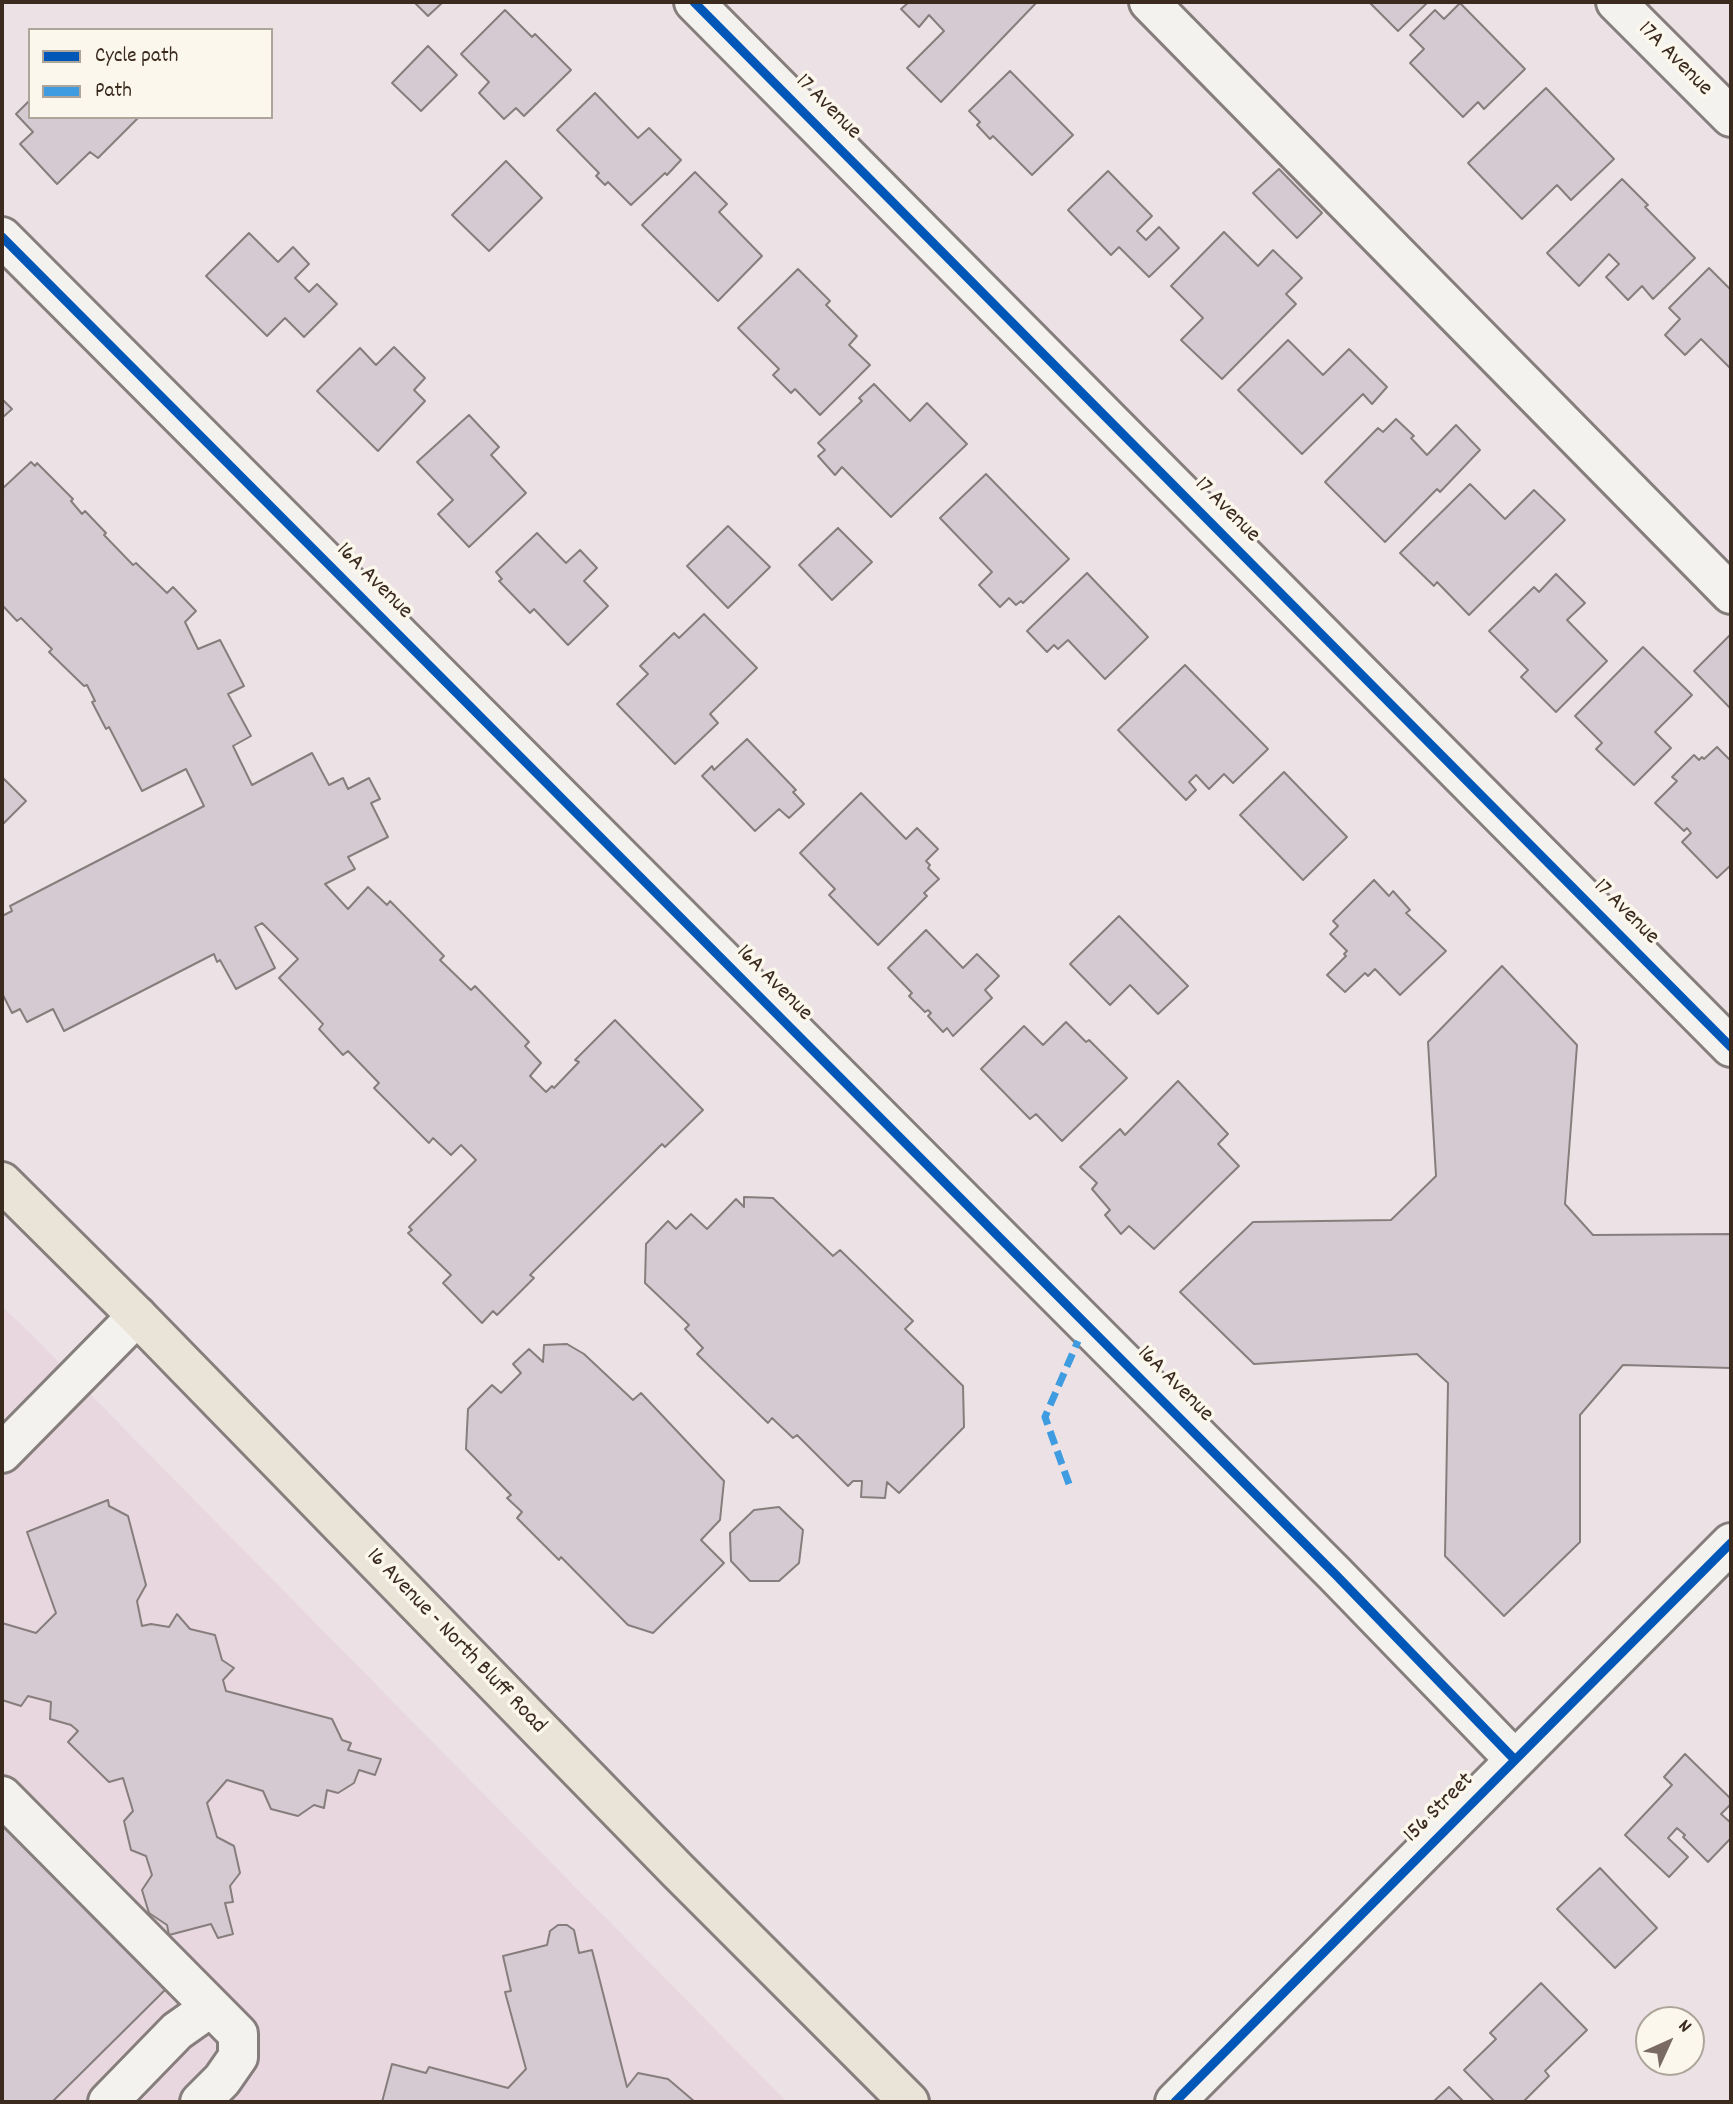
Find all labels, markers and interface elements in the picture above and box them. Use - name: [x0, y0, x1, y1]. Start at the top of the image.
- street label: 17A Avenue: [1631, 17, 1717, 103]
- legend: [28, 28, 273, 119]
- text: Cycle path: [95, 42, 178, 72]
- street label: 17 Avenue: [788, 69, 866, 147]
- text: Path: [95, 77, 132, 107]
- street label: 17 Avenue: [1187, 472, 1265, 550]
- street label: 16A Avenue: [329, 538, 417, 626]
- street label: 17 Avenue: [1586, 874, 1664, 952]
- street label: 16A Avenue: [729, 940, 817, 1028]
- street label: 16A Avenue: [1130, 1341, 1218, 1429]
- street label: 16 Avenue - North Bluff Road: [359, 1543, 551, 1741]
- street label: 156 Street: [1399, 1768, 1481, 1850]
- north arrow: [1635, 2006, 1705, 2076]
- text: N: [1671, 2014, 1697, 2040]

